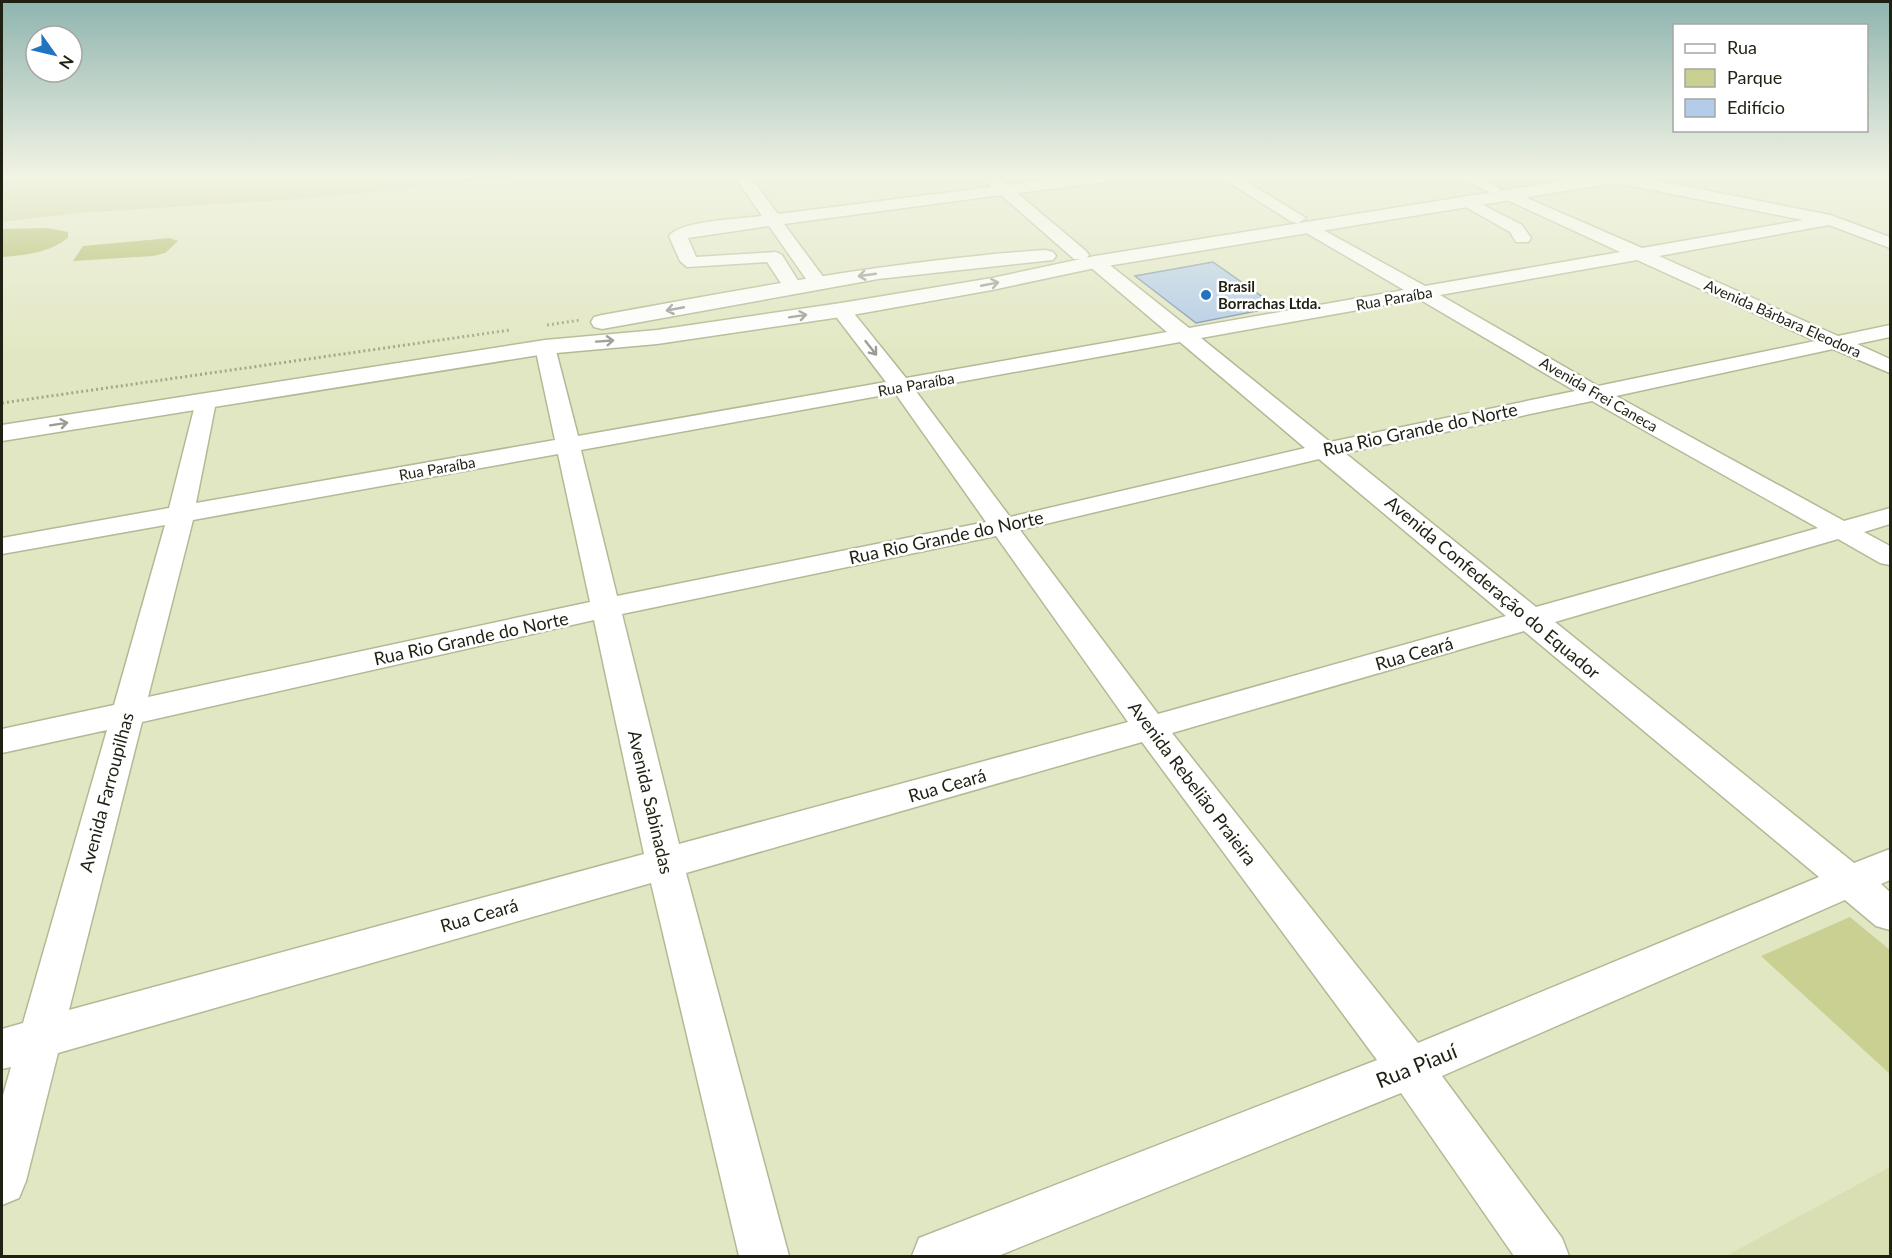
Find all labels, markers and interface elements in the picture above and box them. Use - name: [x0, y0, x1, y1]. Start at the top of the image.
- north arrow: [24, 24, 84, 84]
- legend: [1673, 24, 1868, 132]
- text: Rua: [1727, 36, 1757, 58]
- text: N: [56, 52, 78, 73]
- text: Parque: [1727, 66, 1782, 88]
- text: Edifício: [1727, 96, 1785, 118]
- one-way arrow: [858, 270, 877, 281]
- street label: Avenida Bárbara Eleodora: [1702, 275, 1864, 361]
- place label: Brasil Borrachas Ltda.: [1218, 277, 1321, 312]
- one-way arrow: [980, 278, 1000, 289]
- street label: Rua Paraíba: [1354, 282, 1434, 314]
- marker: Brasil Borrachas Ltda.: [1199, 288, 1213, 302]
- one-way arrow: [666, 304, 685, 315]
- one-way arrow: [788, 310, 807, 321]
- one-way arrow: [594, 335, 614, 346]
- one-way arrow: [865, 340, 878, 356]
- street label: Avenida Frei Caneca: [1537, 353, 1661, 435]
- street label: Rua Paraíba: [876, 368, 956, 400]
- street label: Rua Rio Grande do Norte: [1321, 398, 1519, 460]
- one-way arrow: [49, 419, 69, 430]
- street label: Rua Paraíba: [397, 452, 477, 484]
- street label: Avenida Confederação do Equador: [1381, 491, 1605, 684]
- street label: Rua Rio Grande do Norte: [847, 506, 1045, 568]
- street label: Rua Rio Grande do Norte: [372, 607, 570, 669]
- street label: Rua Ceará: [1372, 631, 1456, 675]
- street label: Avenida Rebelião Praieira: [1124, 697, 1262, 869]
- street label: Avenida Farroupilhas: [74, 710, 138, 874]
- street label: Avenida Sabinadas: [624, 728, 678, 876]
- street label: Rua Ceará: [905, 763, 989, 807]
- street label: Rua Ceará: [437, 893, 521, 937]
- street label: Rua Piauí: [1372, 1037, 1461, 1093]

